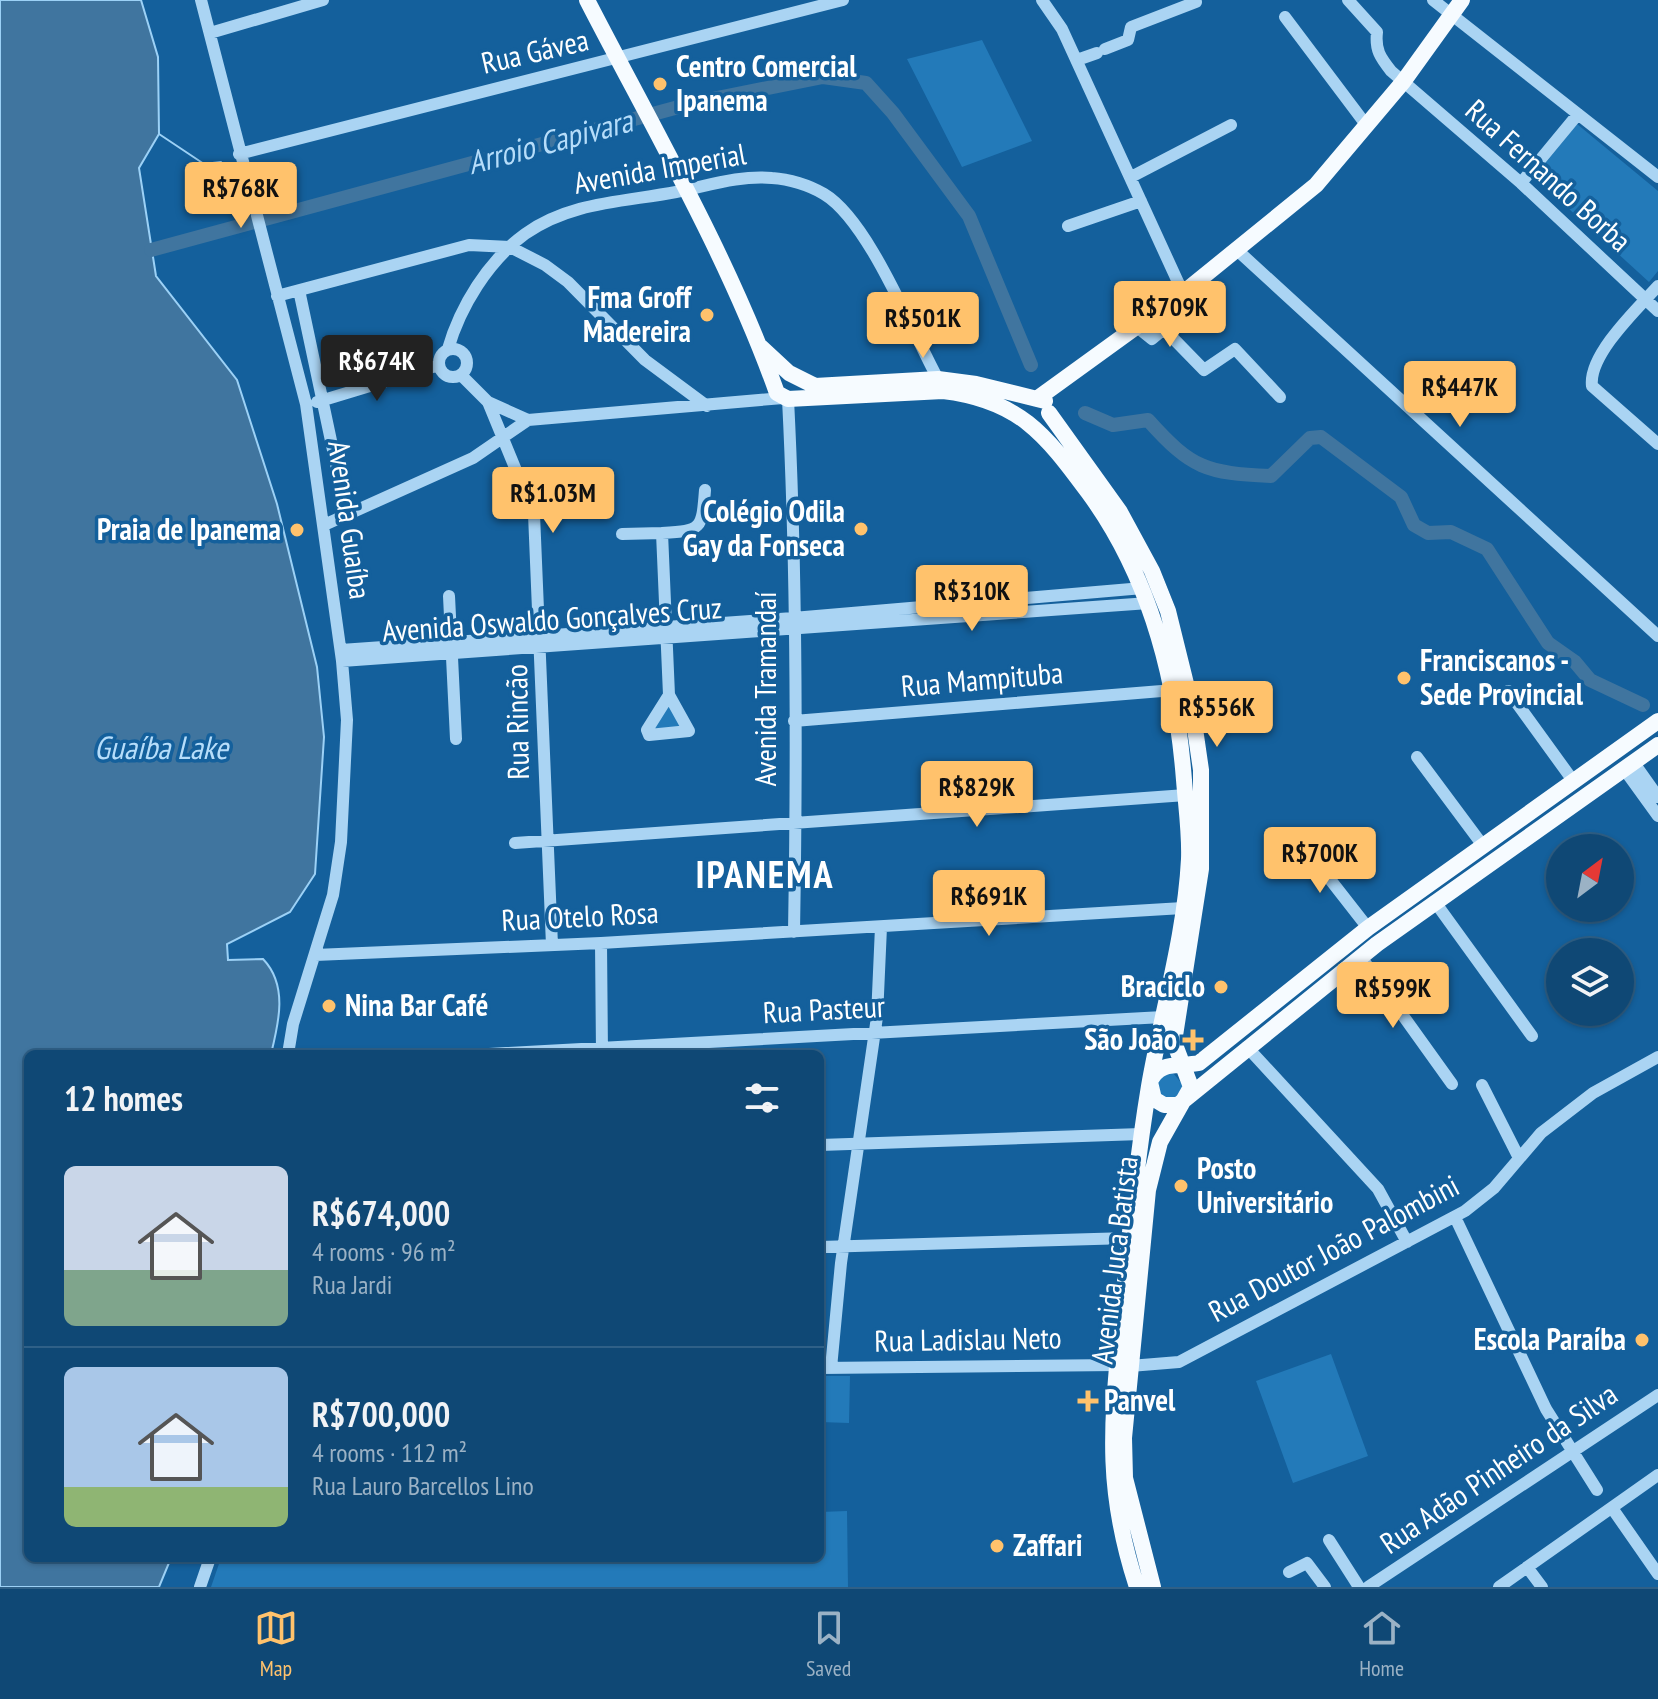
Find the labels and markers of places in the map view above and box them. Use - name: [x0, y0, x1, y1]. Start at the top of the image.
- place label: Centro Comercial Ipanema: [676, 46, 857, 119]
- marker: Centro Comercial Ipanema: [651, 75, 669, 93]
- pin: R$768K: [176, 162, 306, 230]
- place label: Fma Groff Madereira: [583, 277, 693, 350]
- pin: R$709K: [1105, 281, 1235, 349]
- pin: R$501K: [858, 292, 988, 360]
- marker: Fma Groff Madereira: [698, 306, 716, 324]
- pin: R$674K: [312, 335, 442, 403]
- pin: R$447K: [1395, 361, 1525, 429]
- pin: R$1.03M: [479, 467, 627, 535]
- place label: Colégio Odila Gay da Fonseca: [683, 491, 845, 564]
- place label: Praia de Ipanema: [97, 509, 281, 548]
- marker: Colégio Odila Gay da Fonseca: [852, 520, 870, 538]
- marker: Praia de Ipanema: [288, 521, 306, 539]
- pin: R$310K: [907, 565, 1037, 633]
- place label: Franciscanos - Sede Provincial: [1420, 640, 1584, 713]
- marker: Franciscanos - Sede Provincial: [1395, 669, 1413, 687]
- pin: R$556K: [1152, 681, 1282, 749]
- pin: R$829K: [912, 761, 1042, 829]
- pin: R$700K: [1255, 827, 1385, 895]
- pin: R$691K: [924, 870, 1054, 938]
- pin: R$599K: [1328, 962, 1458, 1030]
- place label: Braciclo: [1121, 966, 1205, 1005]
- marker: Braciclo: [1212, 978, 1230, 996]
- place label: Nina Bar Café: [345, 985, 488, 1024]
- marker: Nina Bar Café: [320, 997, 338, 1015]
- place label: São João: [1084, 1019, 1177, 1058]
- marker: São João: [1184, 1031, 1202, 1049]
- place label: Posto Universitário: [1197, 1148, 1333, 1221]
- marker: Posto Universitário: [1172, 1177, 1190, 1195]
- place label: Escola Paraíba: [1474, 1319, 1626, 1358]
- marker: Escola Paraíba: [1633, 1331, 1651, 1349]
- place label: Panvel: [1104, 1380, 1176, 1419]
- marker: Panvel: [1079, 1392, 1097, 1410]
- place label: Zaffari: [1013, 1525, 1083, 1564]
- marker: Zaffari: [988, 1537, 1006, 1555]

